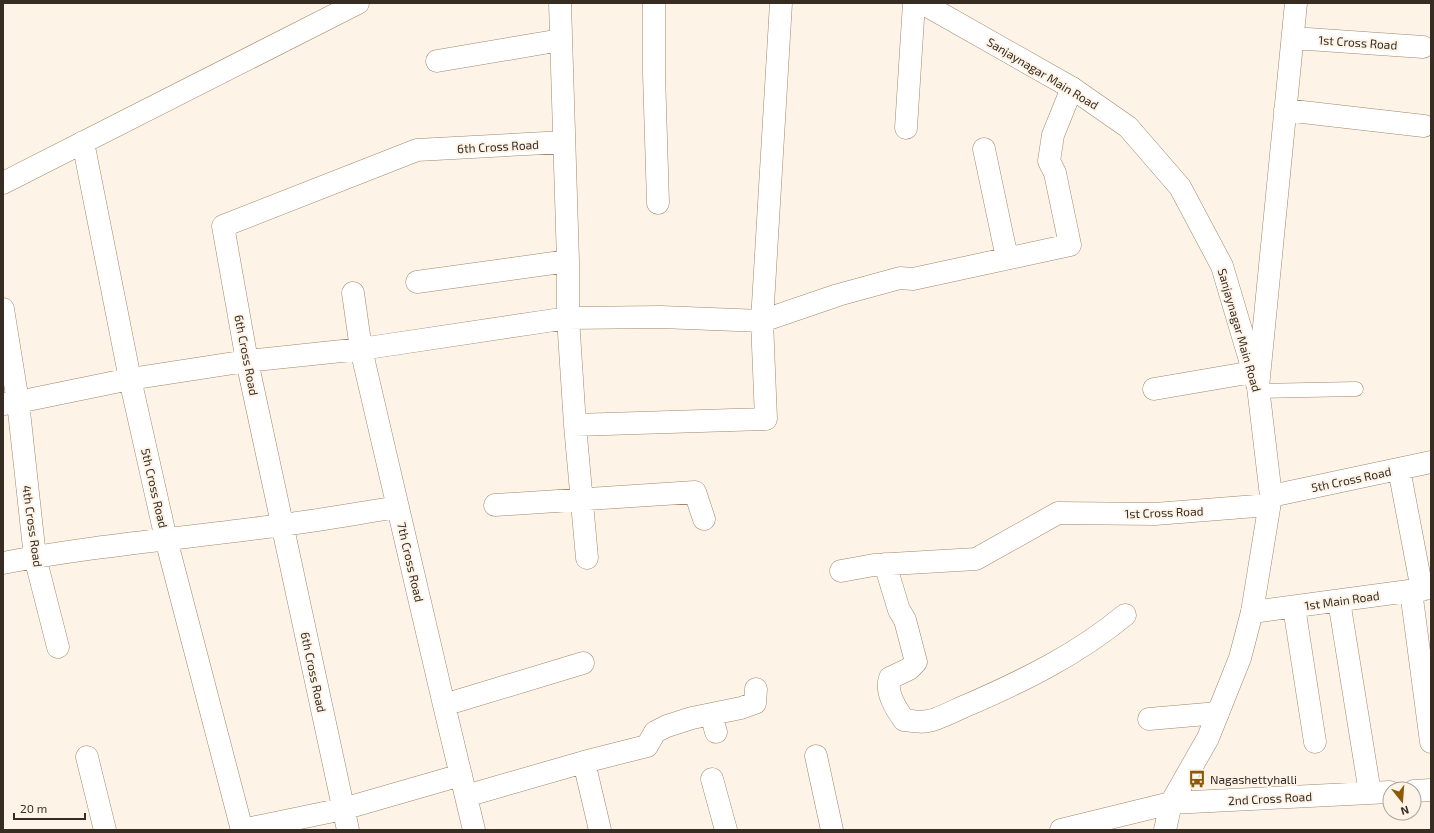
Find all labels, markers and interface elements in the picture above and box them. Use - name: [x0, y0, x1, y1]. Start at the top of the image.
- street label: 1st Cross Road: [1318, 32, 1398, 52]
- street label: Sanjaynagar Main Road: [984, 34, 1101, 113]
- street label: 6th Cross Road: [457, 137, 539, 155]
- street label: Sanjaynagar Main Road: [1215, 267, 1264, 394]
- street label: 6th Cross Road: [232, 313, 262, 397]
- street label: 5th Cross Road: [139, 447, 171, 529]
- street label: 5th Cross Road: [1310, 464, 1392, 494]
- street label: 4th Cross Road: [20, 484, 46, 568]
- street label: 1st Cross Road: [1124, 504, 1204, 520]
- street label: 7th Cross Road: [395, 521, 427, 603]
- street label: 1st Main Road: [1304, 588, 1380, 612]
- street label: 6th Cross Road: [299, 630, 329, 714]
- bus stop icon: Nagashettyhalli: [1187, 769, 1207, 789]
- place label: Nagashettyhalli: [1210, 772, 1297, 786]
- north arrow: [1382, 781, 1422, 821]
- street label: 2nd Cross Road: [1228, 789, 1312, 807]
- scale bar: [14, 795, 85, 821]
- text: 20 m: [20, 801, 47, 815]
- text: N: [1399, 804, 1411, 818]

